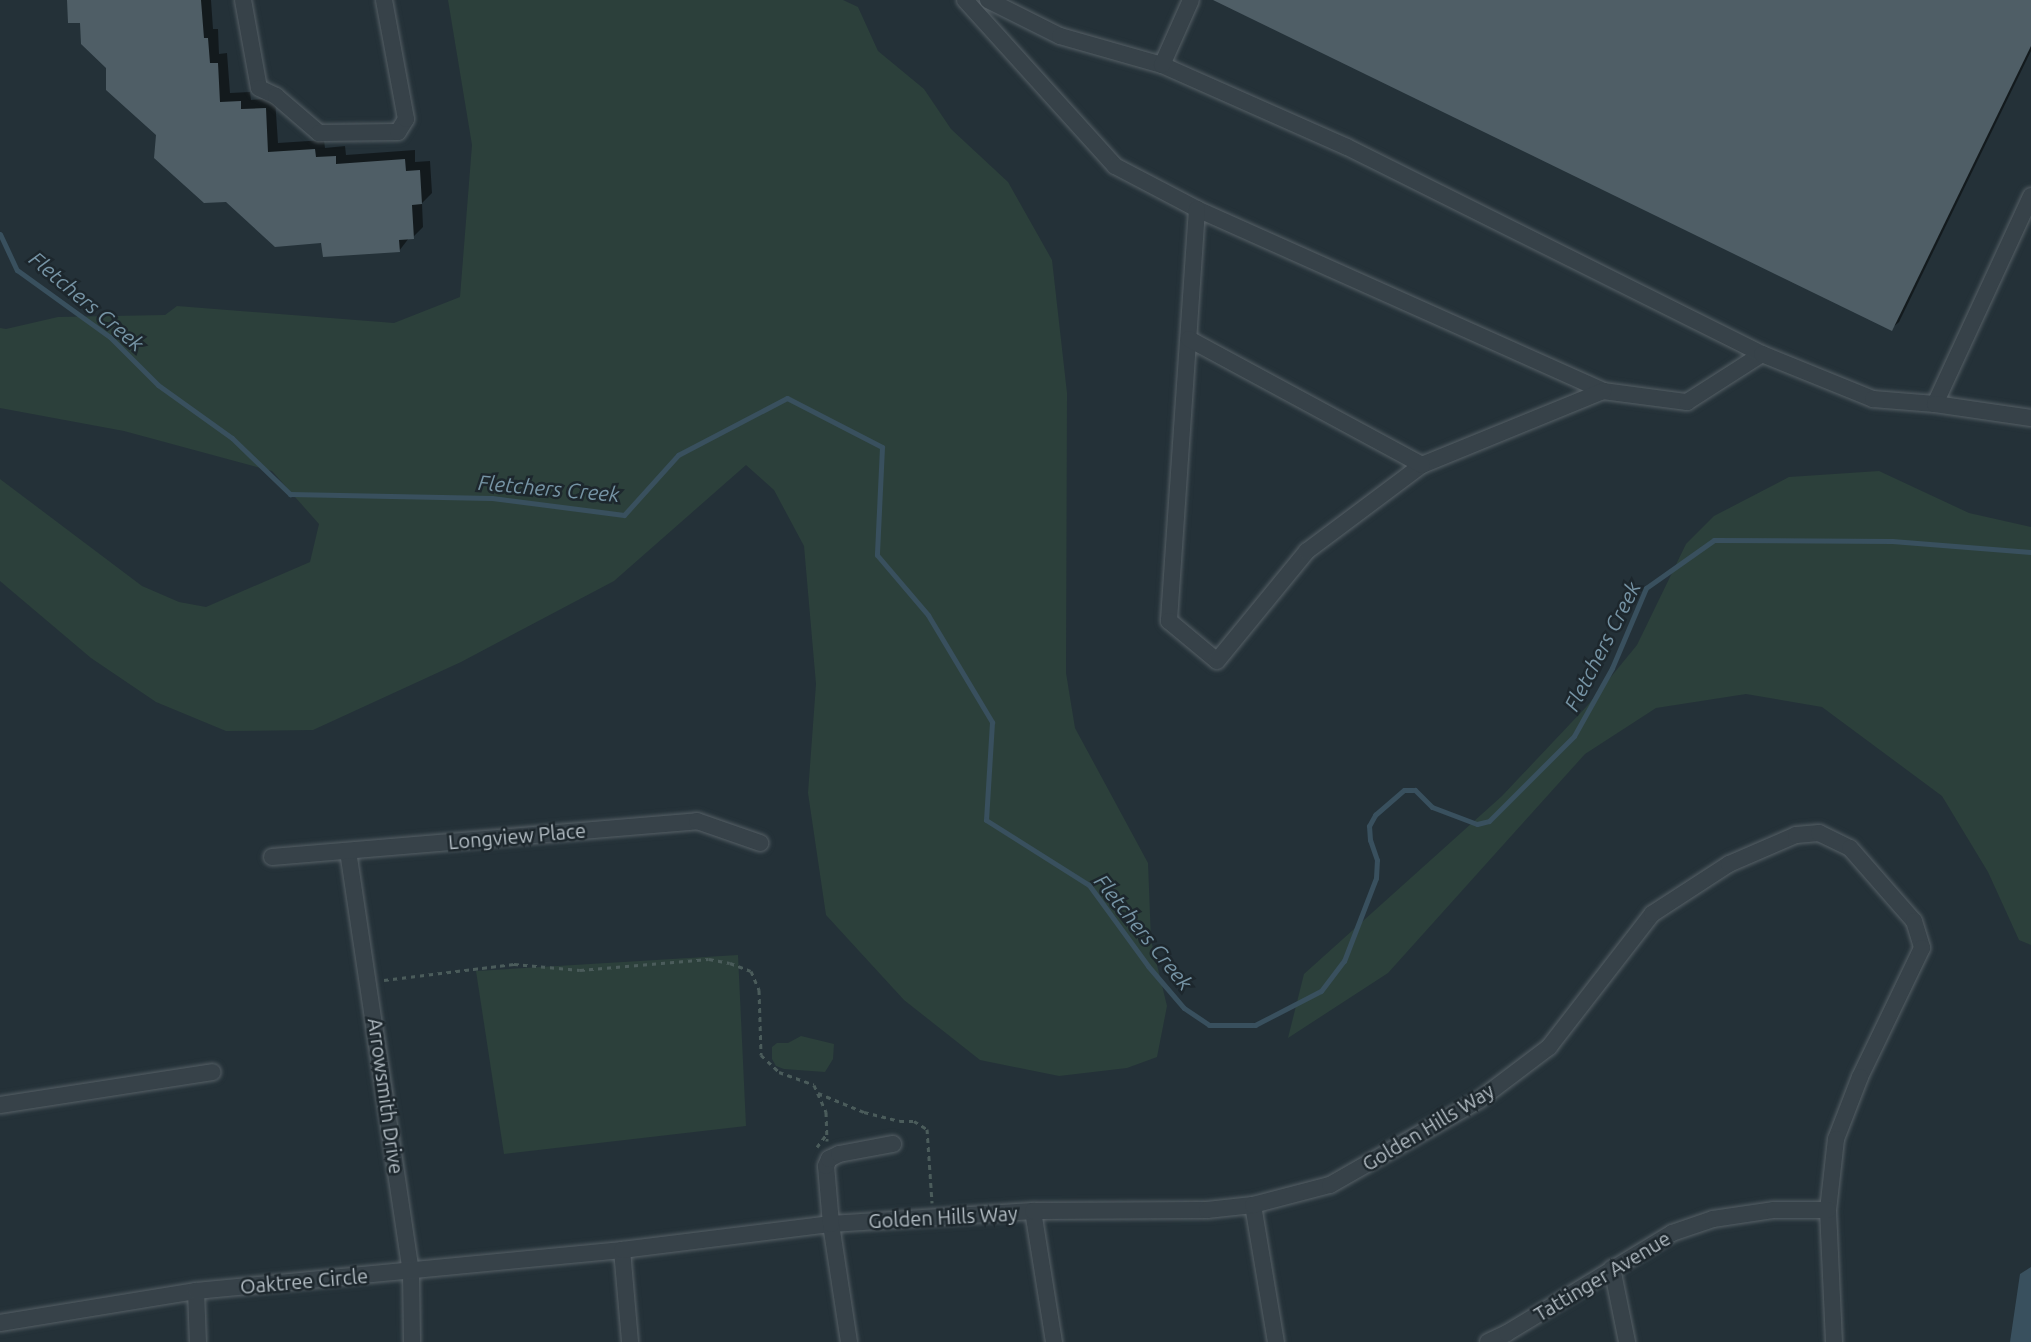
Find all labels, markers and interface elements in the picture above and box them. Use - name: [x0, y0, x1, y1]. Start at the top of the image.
- water label: Fletchers Creek: [24, 246, 150, 356]
- water label: Fletchers Creek: [477, 469, 621, 507]
- water label: Fletchers Creek: [1559, 577, 1645, 715]
- street label: Longview Place: [447, 818, 587, 854]
- water label: Fletchers Creek: [1089, 869, 1199, 995]
- street label: Arrowsmith Drive: [363, 1016, 409, 1176]
- street label: Golden Hills Way: [1358, 1078, 1498, 1176]
- street label: Golden Hills Way: [868, 1201, 1018, 1233]
- street label: Tattinger Avenue: [1530, 1226, 1674, 1326]
- street label: Oaktree Circle: [239, 1263, 369, 1299]

